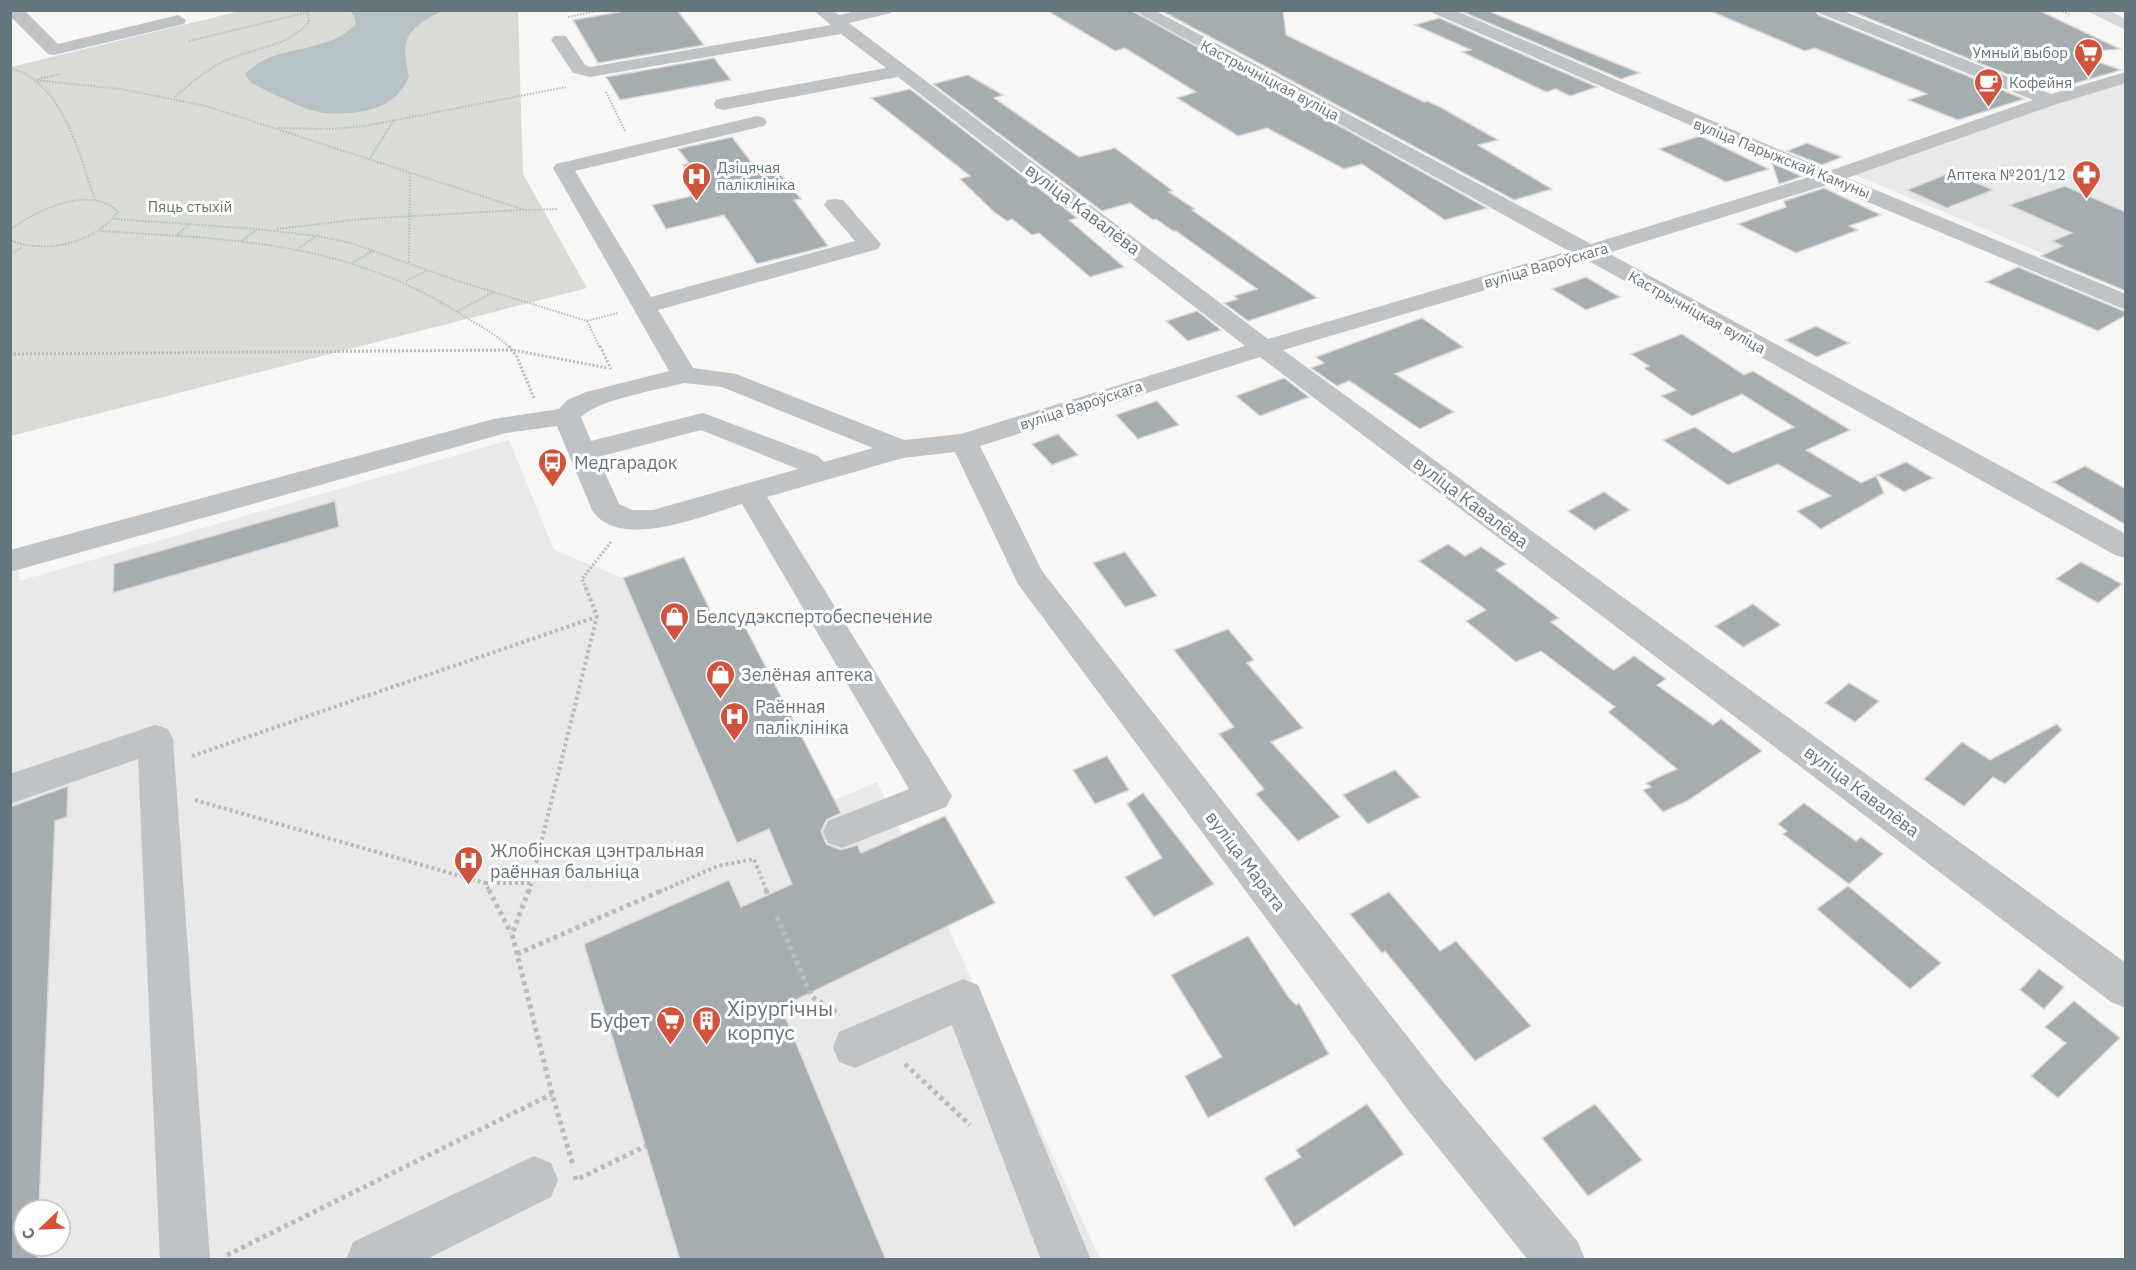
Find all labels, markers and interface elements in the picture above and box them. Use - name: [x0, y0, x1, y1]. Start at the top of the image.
- street label: Кастрычніцкая вуліца: [1197, 35, 1343, 125]
- supermarket icon: Умный выбор: [2073, 36, 2105, 78]
- place label: Умный выбор: [1972, 43, 2068, 62]
- cafe icon: Кофейня: [1972, 66, 2004, 108]
- place label: Кофейня: [2009, 73, 2072, 92]
- street label: вуліца Парыжскай Камуны: [1691, 114, 1873, 202]
- place label: Дзіцячая паліклініка: [717, 158, 795, 194]
- street label: вуліца Кавалёва: [1021, 158, 1146, 260]
- pharmacy icon: Аптека №201/12: [2071, 158, 2103, 200]
- hospital icon: Дзіцячая паліклініка: [680, 160, 712, 202]
- place label: Аптека №201/12: [1947, 165, 2066, 184]
- park label: Пяць стыхій: [148, 197, 232, 216]
- street label: вуліца Вароўскага: [1482, 238, 1610, 292]
- street label: Кастрычніцкая вуліца: [1625, 266, 1769, 358]
- street label: вуліца Вароўскага: [1017, 376, 1145, 434]
- bus stop icon: Медгарадок: [537, 446, 569, 488]
- place label: Медгарадок: [574, 451, 678, 474]
- street label: вуліца Кавалёва: [1409, 451, 1534, 553]
- shop icon: Белсудэкспертобеспечение: [659, 600, 691, 642]
- place label: Белсудэкспертобеспечение: [696, 605, 933, 628]
- shop icon: Зелёная аптека: [704, 658, 736, 700]
- place label: Зелёная аптека: [741, 663, 873, 686]
- place label: Раённая паліклініка: [755, 695, 849, 739]
- hospital icon: Раённая паліклініка: [718, 700, 750, 742]
- street label: вуліца Кавалёва: [1800, 740, 1925, 842]
- street label: вуліца Марата: [1201, 806, 1291, 916]
- place label: Жлобінская цэнтральная раённая бальніца: [490, 839, 704, 883]
- hospital icon: Жлобінская цэнтральная раённая бальніца: [453, 844, 485, 886]
- place label: Хірургічны корпус: [727, 994, 833, 1046]
- supermarket icon: Буфет: [655, 1004, 687, 1046]
- building icon: Хірургічны корпус: [690, 1004, 722, 1046]
- place label: Буфет: [590, 1006, 650, 1034]
- north arrow: [12, 1198, 72, 1258]
- text: С: [17, 1225, 39, 1243]

